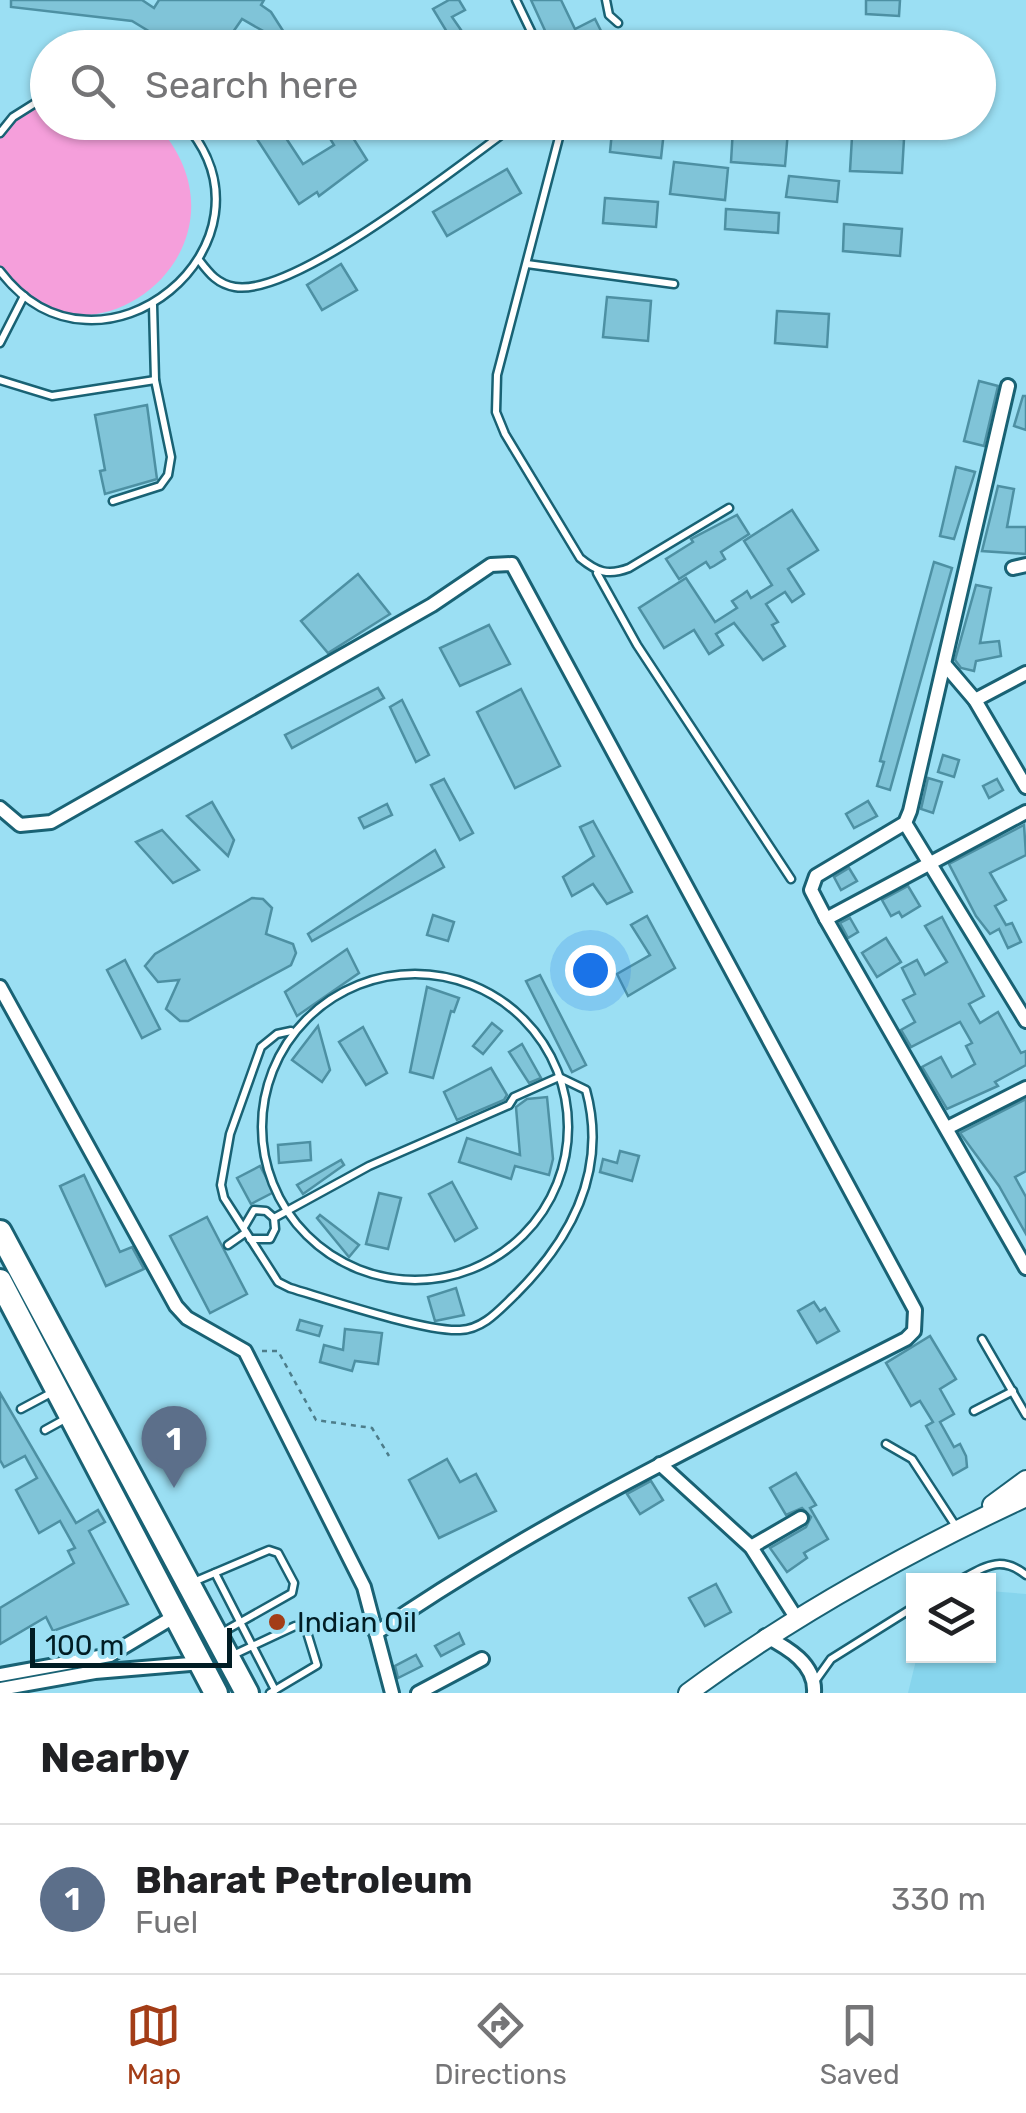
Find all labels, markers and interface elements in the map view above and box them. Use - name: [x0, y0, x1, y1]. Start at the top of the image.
- search box: [30, 30, 996, 140]
- icon: search: [65, 58, 120, 113]
- text: Search here: [145, 62, 358, 108]
- your location: [565, 945, 616, 996]
- pin: 1: [142, 1406, 206, 1488]
- map controls: [906, 1573, 996, 1663]
- button: layers: [906, 1573, 996, 1663]
- place label: Indian Oil: [297, 1606, 417, 1639]
- marker: Indian Oil: [266, 1611, 288, 1633]
- scale bar: [30, 1623, 232, 1668]
- text: 100 m: [45, 1629, 124, 1662]
- text: Nearby: [40, 1733, 190, 1783]
- text: Bharat Petroleum: [135, 1857, 473, 1903]
- text: 1: [65, 1880, 80, 1918]
- text: 330 m: [891, 1880, 986, 1918]
- text: Fuel: [135, 1903, 198, 1941]
- tab: Map: [126, 1998, 181, 2091]
- tab: Directions: [434, 1998, 567, 2091]
- tab: Saved: [820, 1998, 900, 2091]

